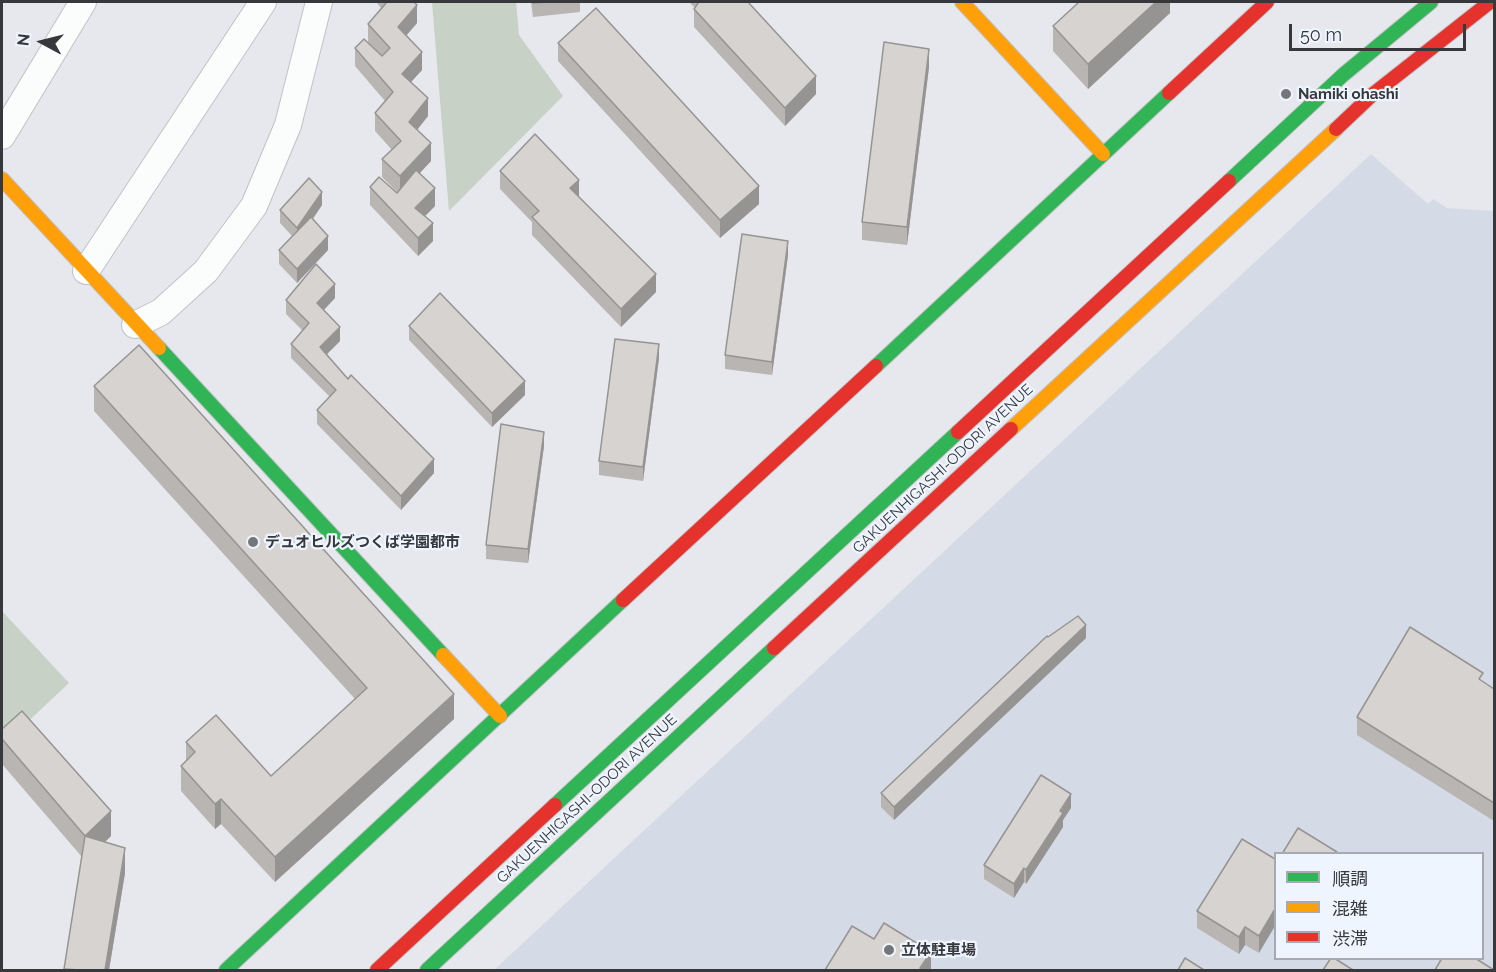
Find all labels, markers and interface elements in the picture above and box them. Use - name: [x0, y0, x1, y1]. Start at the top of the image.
- north arrow: [12, 12, 72, 72]
- scale bar: [1292, 12, 1469, 50]
- text: 50 m: [1300, 24, 1342, 45]
- text: N: [13, 33, 34, 47]
- place label: Namiki ohashi: [1298, 85, 1399, 103]
- marker: Namiki ohashi: [1279, 87, 1293, 101]
- street label: GAKUENHIGASHI-ODORI AVENUE: [849, 381, 1037, 557]
- place label: デュオヒルズつくば学園都市: [265, 533, 460, 551]
- marker: デュオヒルズつくば学園都市: [246, 535, 260, 549]
- street label: GAKUENHIGASHI-ODORI AVENUE: [493, 711, 681, 887]
- legend: [1274, 852, 1484, 960]
- text: 順調: [1332, 868, 1368, 889]
- text: 混雑: [1332, 898, 1368, 919]
- text: 渋滞: [1332, 928, 1368, 949]
- place label: 立体駐車場: [901, 941, 976, 959]
- marker: 立体駐車場: [882, 943, 896, 957]

